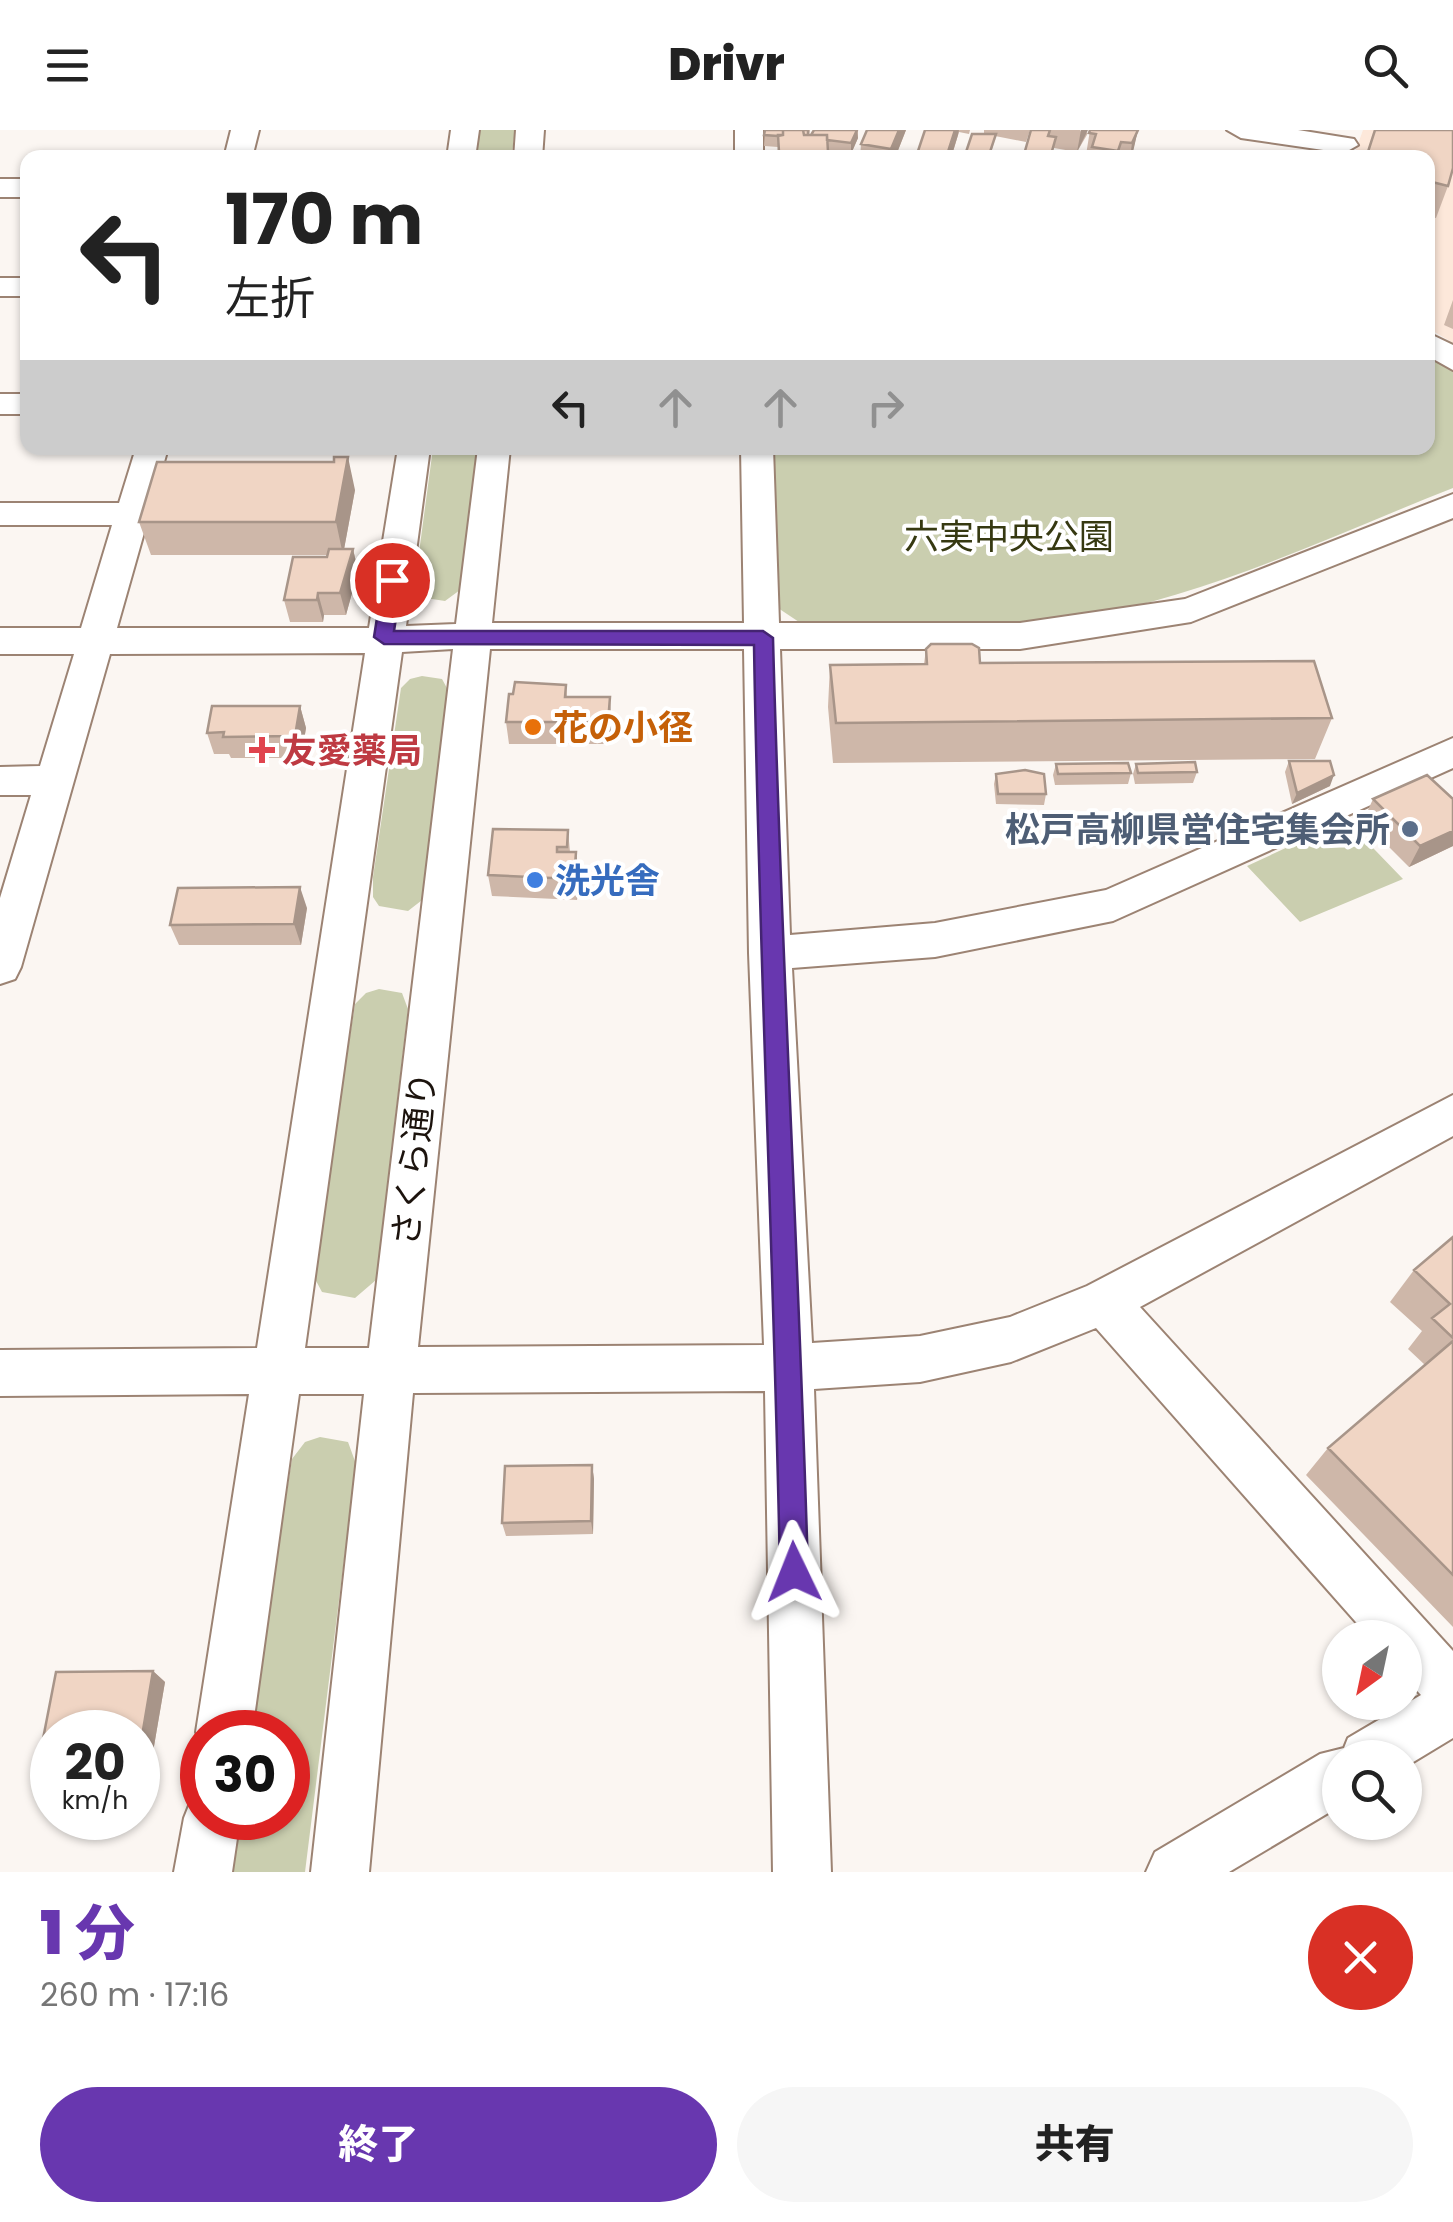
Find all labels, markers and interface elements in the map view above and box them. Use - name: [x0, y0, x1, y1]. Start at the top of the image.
- text: Drivr: [668, 33, 785, 96]
- icon: menu: [40, 38, 95, 93]
- icon: search: [1358, 38, 1413, 93]
- text: 170 m: [225, 170, 423, 269]
- icon: left: [60, 190, 190, 320]
- text: 左折: [225, 267, 315, 330]
- icon: left: [543, 380, 598, 435]
- icon: ahead: [648, 380, 703, 435]
- icon: ahead: [753, 380, 808, 435]
- icon: right: [858, 380, 913, 435]
- park label: 六実中央公園: [904, 512, 1114, 561]
- pin: [350, 538, 435, 623]
- icon: arrive: [365, 553, 420, 608]
- place label: 花の小径: [553, 703, 693, 752]
- marker: 花の小径: [522, 716, 544, 738]
- place label: 友愛薬局: [282, 726, 422, 775]
- marker: 友愛薬局: [251, 739, 273, 761]
- place label: 松戸高柳県営住宅集会所: [1005, 805, 1390, 854]
- marker: 松戸高柳県営住宅集会所: [1399, 818, 1421, 840]
- place label: 洗光舎: [555, 856, 660, 905]
- marker: 洗光舎: [524, 869, 546, 891]
- street label: さくら通り: [380, 1069, 448, 1249]
- position arrow: [742, 1520, 846, 1624]
- north arrow: [1322, 1620, 1422, 1720]
- map controls: [1322, 1620, 1422, 1840]
- speed limit sign: 30: [180, 1710, 310, 1840]
- text: 20: [64, 1727, 126, 1798]
- button: search: [1322, 1740, 1422, 1840]
- text: km/h: [62, 1783, 128, 1818]
- text: 1 分: [40, 1891, 135, 1975]
- button: close: [1308, 1905, 1413, 2010]
- text: 260 m · 17:16: [40, 1972, 229, 2017]
- button: 終了: [40, 2087, 717, 2202]
- button: 共有: [737, 2087, 1413, 2202]

